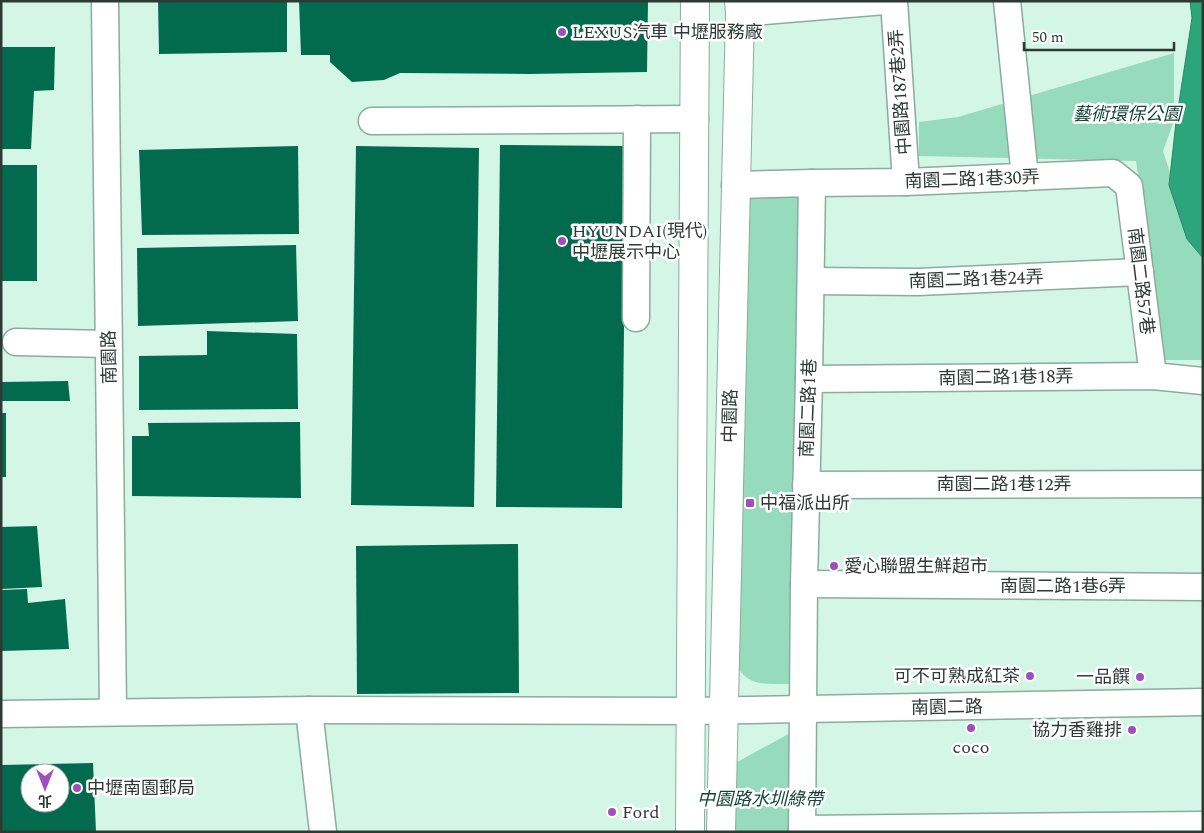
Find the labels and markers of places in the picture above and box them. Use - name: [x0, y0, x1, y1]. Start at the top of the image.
- place label: LEXUS汽車 中壢服務廠: [572, 19, 763, 46]
- marker: LEXUS汽車 中壢服務廠: [556, 26, 568, 38]
- place label: HYUNDAI(現代) 中壢展示中心: [572, 218, 707, 266]
- marker: HYUNDAI(現代) 中壢展示中心: [556, 235, 568, 247]
- place label: 中福派出所: [760, 490, 850, 517]
- marker: 中福派出所: [744, 497, 756, 509]
- place label: 愛心聯盟生鮮超市: [844, 553, 988, 580]
- marker: 愛心聯盟生鮮超市: [828, 560, 840, 572]
- place label: 可不可熟成紅茶: [894, 663, 1020, 690]
- place label: 一品饌: [1076, 664, 1130, 691]
- marker: 可不可熟成紅茶: [1024, 670, 1036, 682]
- marker: 一品饌: [1134, 671, 1146, 683]
- place label: 協力香雞排: [1032, 717, 1122, 744]
- marker: coco: [965, 722, 977, 734]
- marker: 協力香雞排: [1126, 724, 1138, 736]
- place label: coco: [953, 734, 989, 761]
- place label: 中壢南園郵局: [87, 775, 195, 802]
- marker: 中壢南園郵局: [71, 782, 83, 794]
- place label: Ford: [622, 799, 659, 826]
- marker: Ford: [606, 806, 618, 818]

